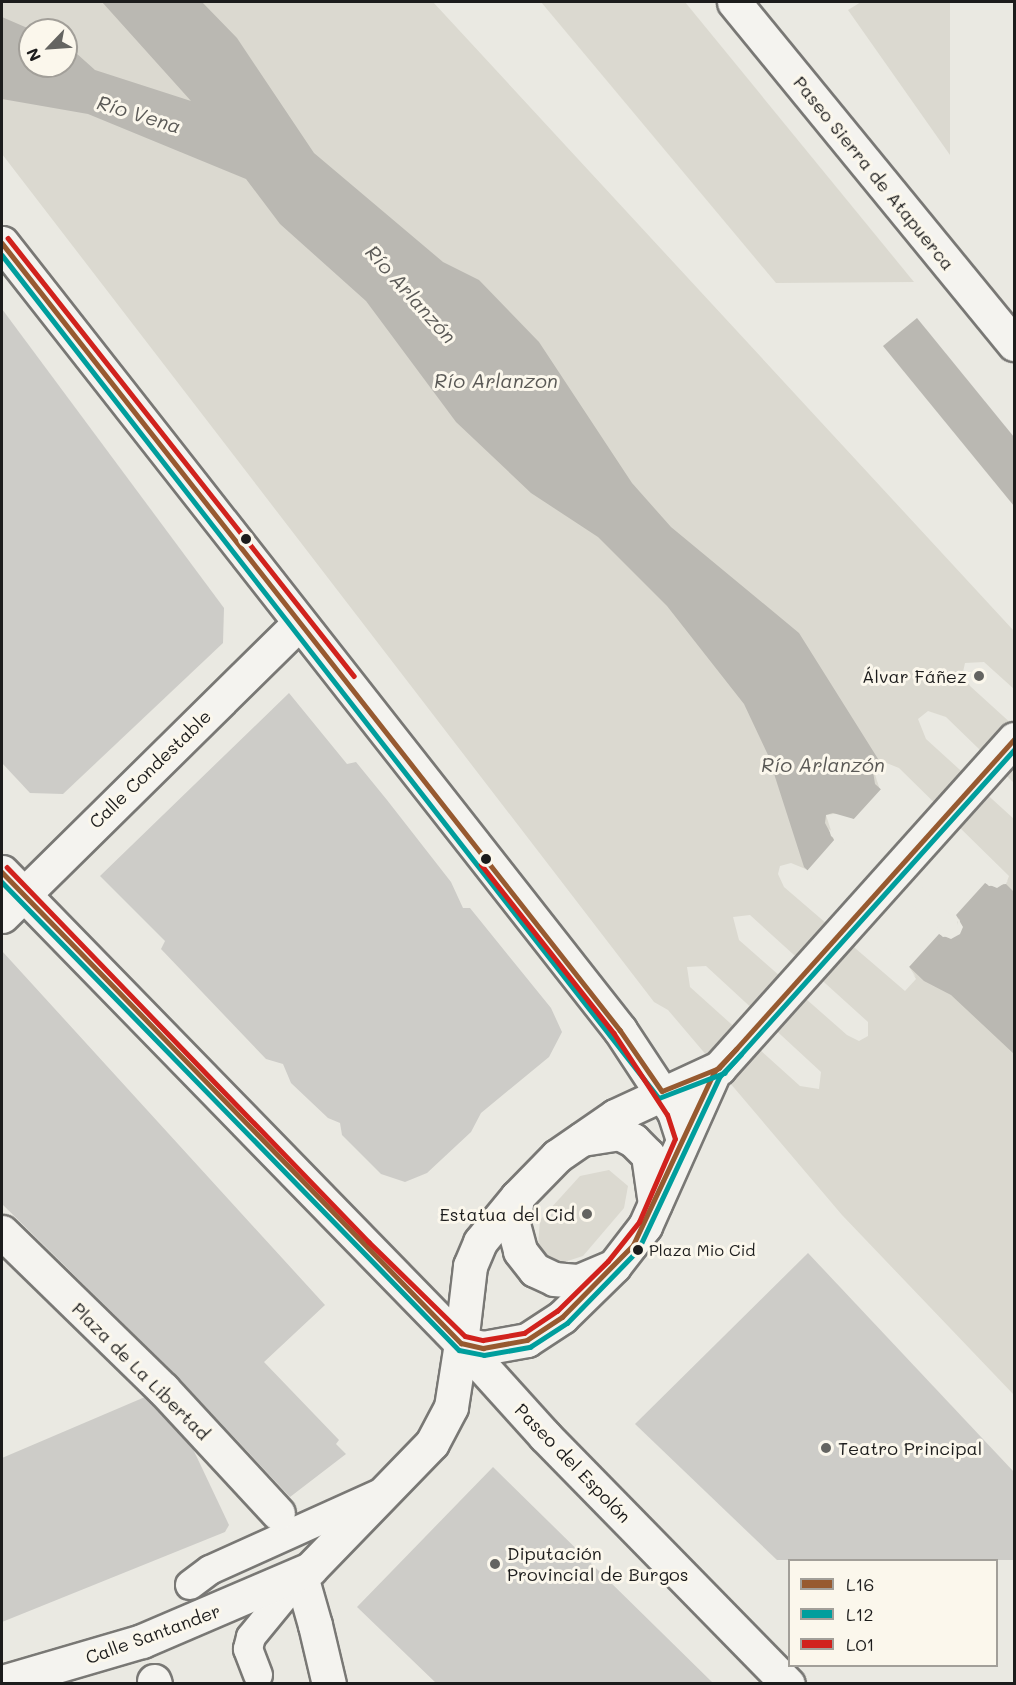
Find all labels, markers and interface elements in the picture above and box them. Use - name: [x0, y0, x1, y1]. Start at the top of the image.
- north arrow: [18, 18, 78, 78]
- text: N: [21, 45, 45, 65]
- street label: Paseo Sierra de Atapuerca: [789, 72, 959, 274]
- water label: Río Vena: [94, 90, 184, 138]
- water label: Río Arlanzón: [361, 240, 461, 348]
- water label: Río Arlanzon: [434, 368, 558, 392]
- unlabelled marker: [240, 533, 252, 545]
- place label: Álvar Fáñez: [862, 665, 967, 687]
- marker: Álvar Fáñez: [972, 669, 986, 683]
- street label: Calle Condestable: [85, 705, 215, 833]
- water label: Río Arlanzón: [761, 752, 885, 776]
- unlabelled marker: [480, 853, 492, 865]
- place label: Estatua del Cid: [439, 1203, 575, 1225]
- marker: Estatua del Cid: [580, 1207, 594, 1221]
- place label: Plaza Mio Cid: [649, 1240, 755, 1260]
- marker: Plaza Mio Cid: [632, 1244, 644, 1256]
- street label: Plaza de La Libertad: [68, 1298, 214, 1444]
- street label: Paseo del Espolón: [511, 1399, 635, 1527]
- place label: Teatro Principal: [838, 1437, 982, 1459]
- marker: Teatro Principal: [819, 1441, 833, 1455]
- place label: Diputación Provincial de Burgos: [507, 1543, 689, 1586]
- marker: Diputación Provincial de Burgos: [488, 1557, 502, 1571]
- legend: [788, 1559, 998, 1667]
- text: L16: [846, 1572, 874, 1596]
- street label: Calle Santander: [83, 1600, 223, 1668]
- text: L12: [846, 1602, 874, 1626]
- text: L01: [846, 1632, 875, 1656]

